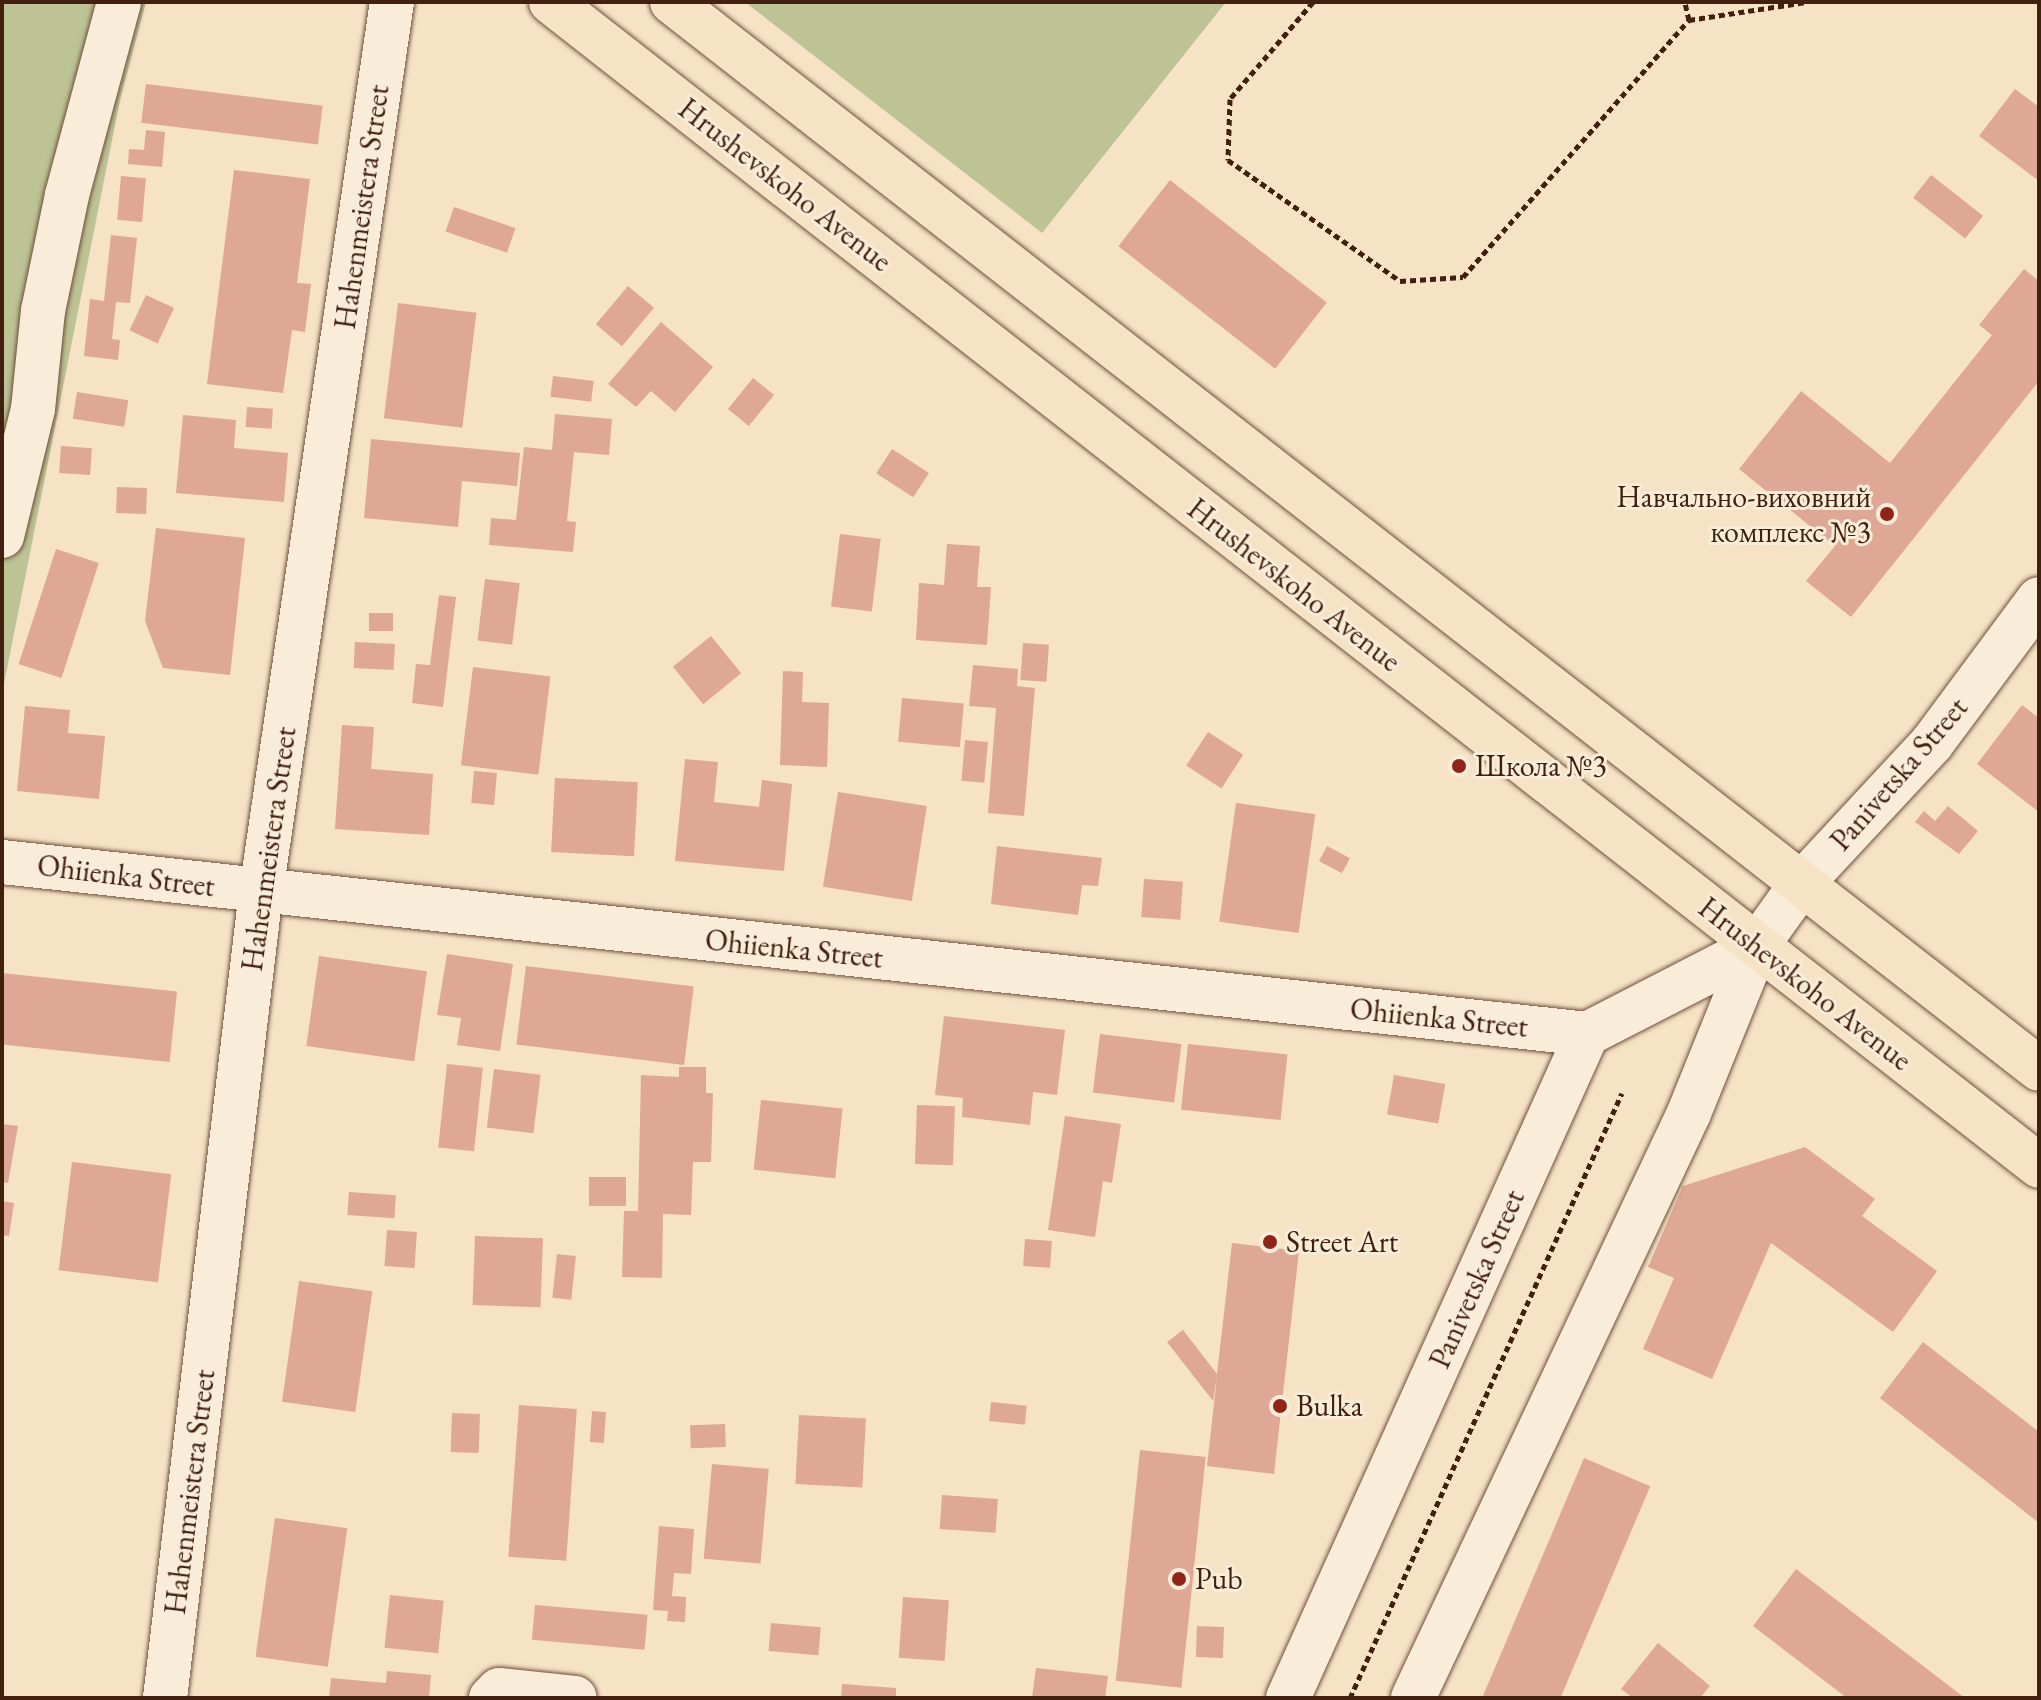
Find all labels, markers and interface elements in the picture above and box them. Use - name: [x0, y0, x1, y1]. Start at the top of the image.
- street label: Hahenmeistera Street: [327, 83, 397, 331]
- street label: Hrushevskoho Avenue: [671, 91, 899, 279]
- place label: Навчально-виховний комплекс №3: [1617, 479, 1871, 550]
- street label: Hrushevskoho Avenue: [1180, 491, 1408, 679]
- marker: Навчально-виховний комплекс №3: [1878, 505, 1896, 523]
- street label: Panivetska Street: [1823, 690, 1975, 858]
- street label: Hahenmeistera Street: [234, 725, 304, 973]
- place label: Школа №3: [1475, 748, 1607, 784]
- marker: Школа №3: [1450, 757, 1468, 775]
- street label: Ohiienka Street: [35, 847, 217, 905]
- street label: Hrushevskoho Avenue: [1691, 890, 1919, 1078]
- street label: Ohiienka Street: [703, 922, 885, 976]
- street label: Ohiienka Street: [1348, 991, 1530, 1045]
- street label: Panivetska Street: [1422, 1184, 1532, 1374]
- place label: Street Art: [1286, 1224, 1398, 1260]
- marker: Street Art: [1261, 1233, 1279, 1251]
- street label: Hahenmeistera Street: [157, 1368, 223, 1616]
- place label: Bulka: [1296, 1388, 1363, 1424]
- marker: Bulka: [1271, 1397, 1289, 1415]
- place label: Pub: [1195, 1561, 1243, 1597]
- marker: Pub: [1170, 1570, 1188, 1588]

